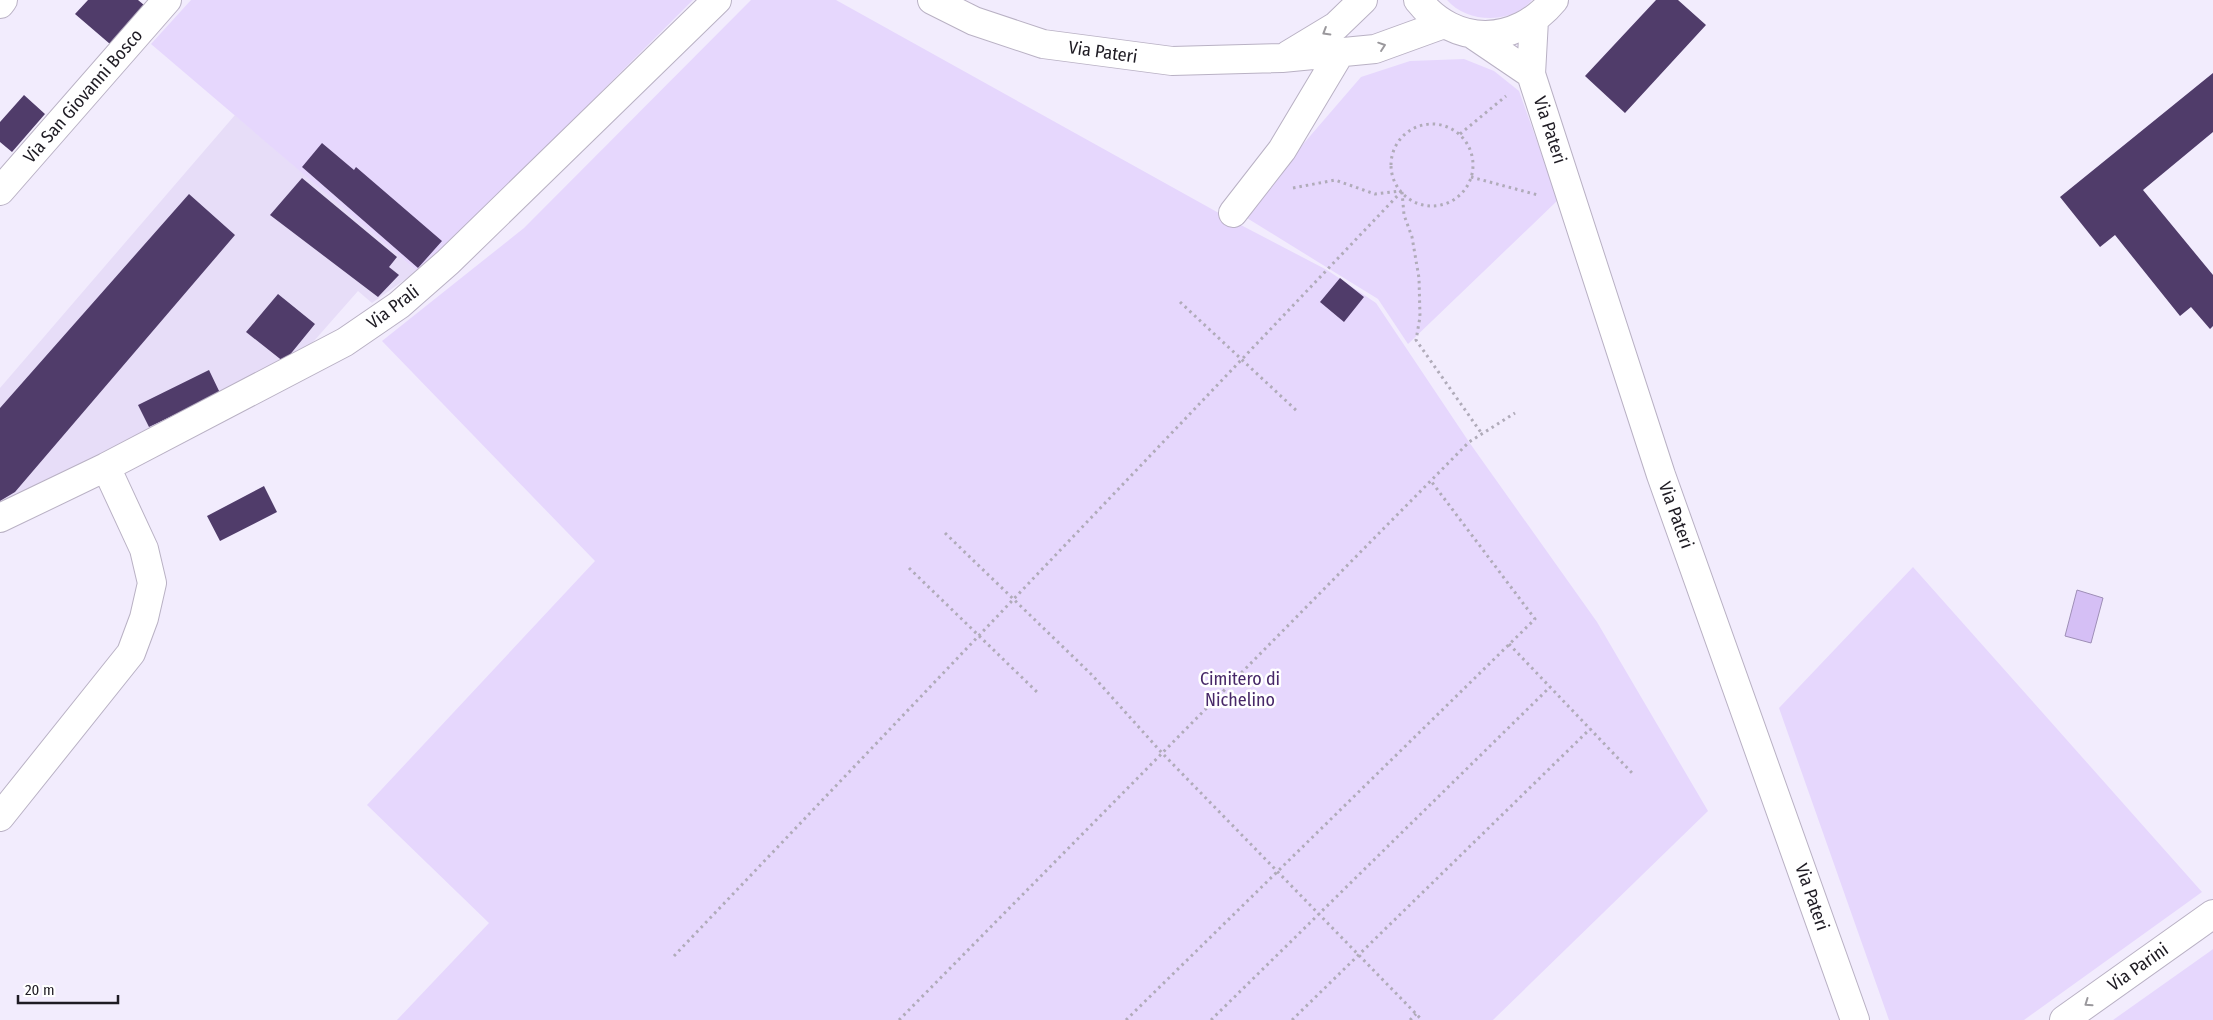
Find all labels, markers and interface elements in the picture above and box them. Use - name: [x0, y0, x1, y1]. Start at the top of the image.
- street label: Via San Giovanni Bosco: [19, 24, 147, 168]
- one-way arrow: [1323, 25, 1332, 35]
- street label: Via Pateri: [1067, 36, 1139, 68]
- one-way arrow: [1378, 42, 1386, 52]
- street label: Via Pateri: [1529, 94, 1571, 166]
- street label: Via Prali: [363, 280, 423, 334]
- street label: Via Pateri: [1654, 479, 1698, 551]
- park label: Cimitero di Nichelino: [1200, 668, 1280, 711]
- street label: Via Pateri: [1790, 861, 1834, 933]
- street label: Via Parini: [2103, 938, 2173, 996]
- scale bar: [18, 972, 118, 1004]
- text: 20 m: [25, 981, 55, 999]
- one-way arrow: [2084, 997, 2094, 1006]

